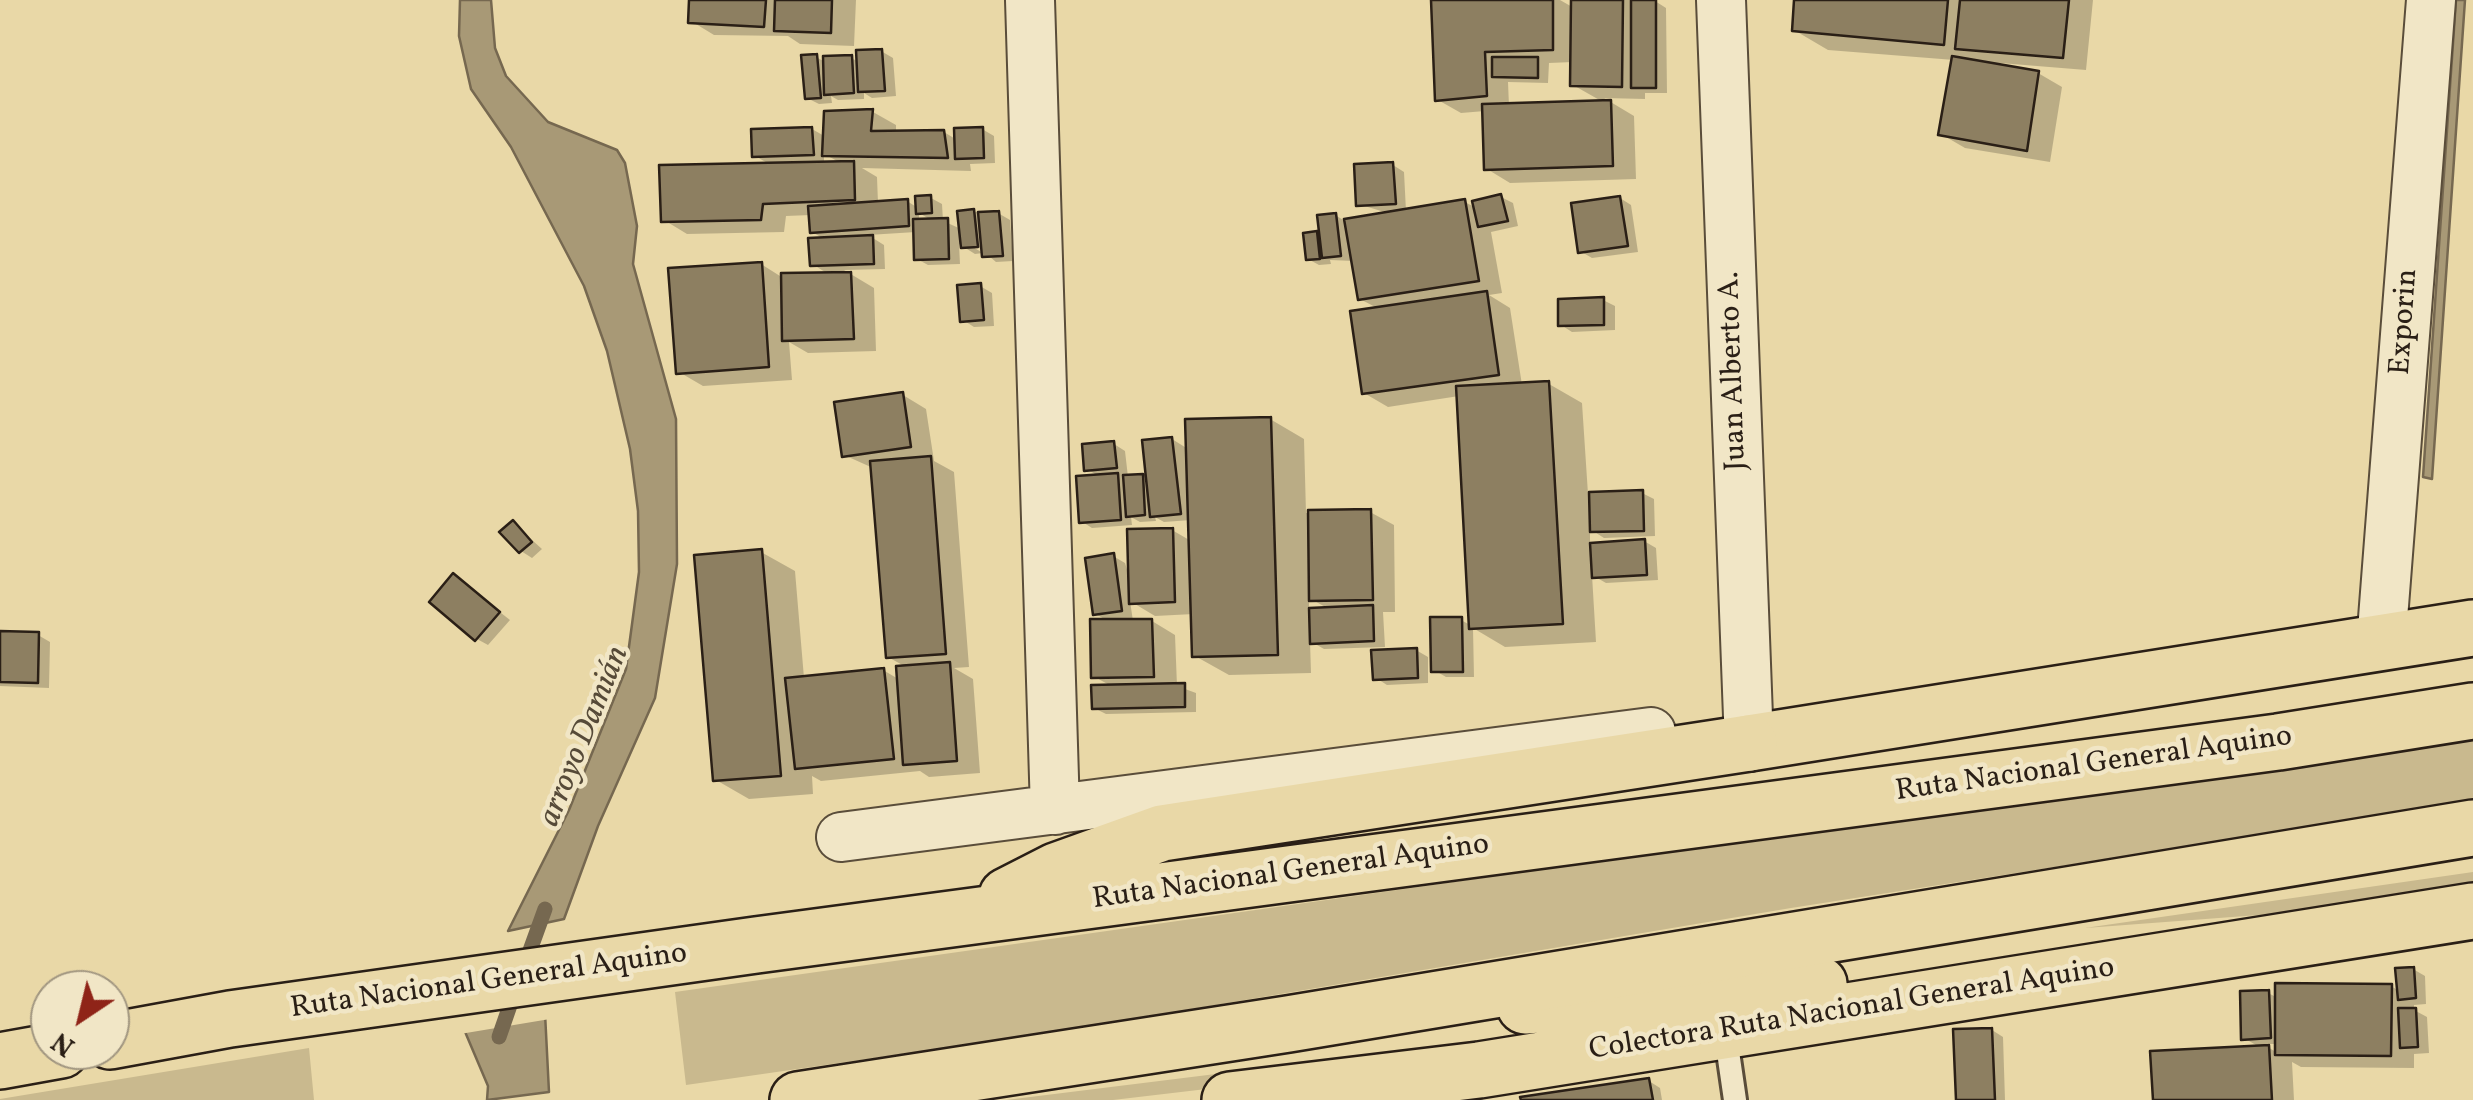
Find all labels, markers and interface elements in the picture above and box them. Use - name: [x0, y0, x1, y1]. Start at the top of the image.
- street label: Exporin: [2384, 268, 2428, 376]
- street label: Juan Alberto A.: [1714, 271, 1756, 471]
- water label: arroyo Damián: [532, 641, 640, 833]
- street label: Ruta Nacional General Aquino: [1894, 720, 2294, 812]
- street label: Ruta Nacional General Aquino: [1091, 828, 1491, 920]
- street label: Ruta Nacional General Aquino: [289, 937, 689, 1029]
- street label: Colectora Ruta Nacional General Aquino: [1587, 952, 2117, 1070]
- north arrow: [30, 970, 130, 1070]
- text: N: [44, 1022, 83, 1065]

